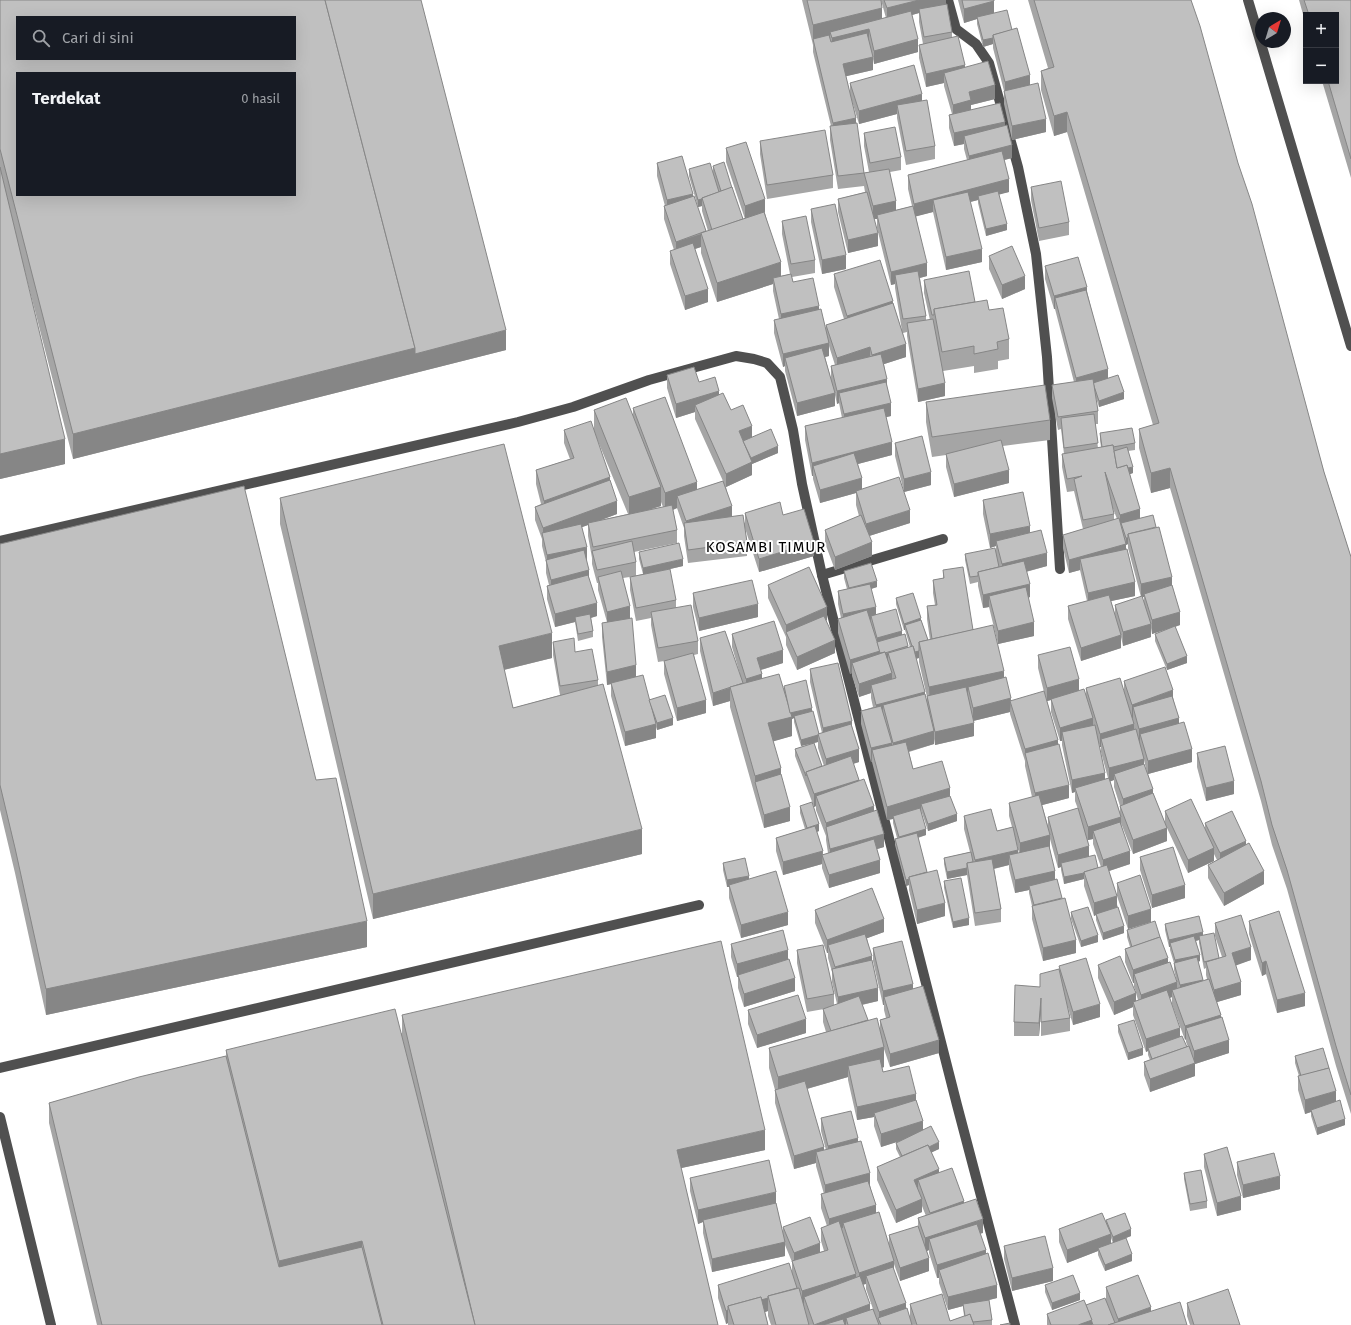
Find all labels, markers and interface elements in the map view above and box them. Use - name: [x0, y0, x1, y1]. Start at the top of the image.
- north arrow: [1255, 12, 1291, 48]
- map controls: [1303, 12, 1339, 84]
- button: +: [1303, 12, 1339, 48]
- search box: [16, 16, 296, 60]
- icon: search: [30, 27, 52, 49]
- text: Cari di sini: [62, 29, 134, 47]
- button: −: [1303, 48, 1339, 84]
- text: Terdekat: [32, 88, 101, 109]
- text: 0 hasil: [241, 91, 280, 106]
- district label: KOSAMBI TIMUR: [706, 538, 826, 556]

